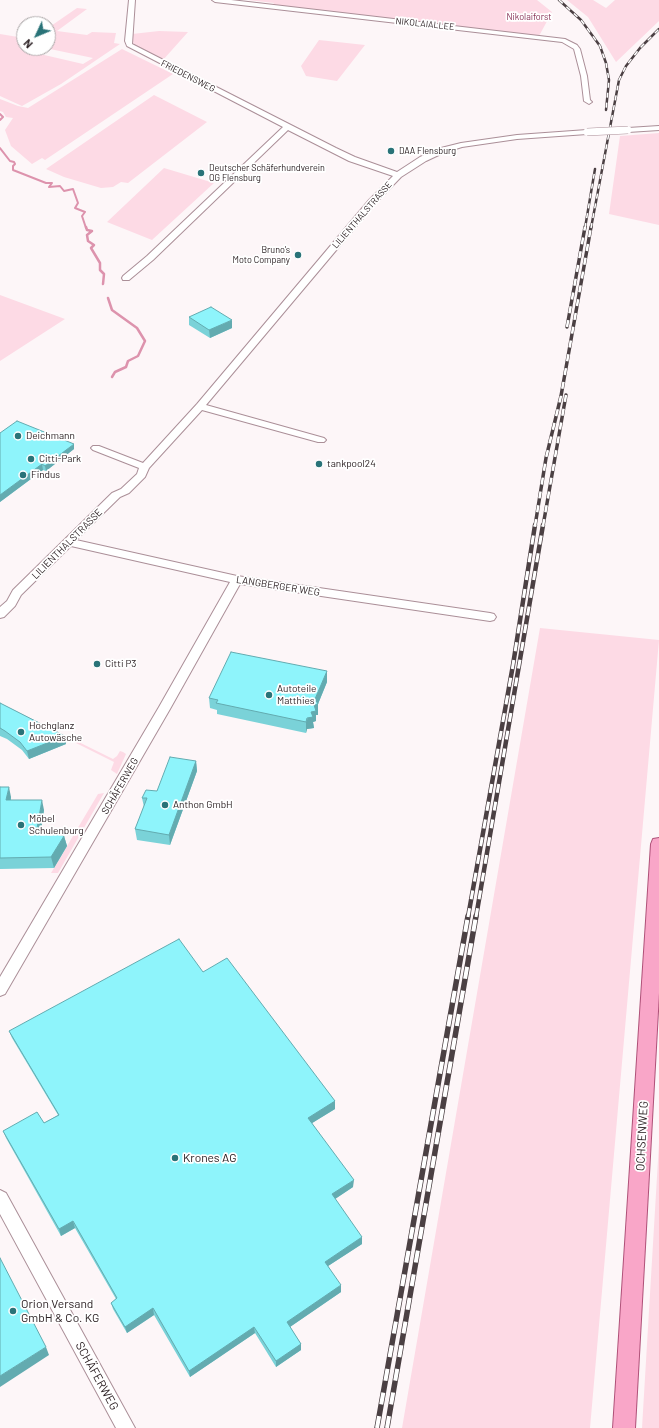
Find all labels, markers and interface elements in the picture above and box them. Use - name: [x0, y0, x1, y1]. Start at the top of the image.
- park label: Nikolaiforst: [506, 12, 552, 22]
- north arrow: [16, 16, 56, 56]
- street label: NIKOLAIALLEE: [395, 16, 455, 32]
- text: N: [21, 37, 35, 51]
- street label: FRIEDENSWEG: [159, 58, 217, 94]
- marker: DAA Flensburg: [386, 146, 396, 156]
- place label: DAA Flensburg: [399, 146, 456, 156]
- place label: Deutscher Schäferhundverein OG Flensburg: [209, 163, 325, 184]
- marker: Deutscher Schäferhundverein OG Flensburg: [196, 168, 206, 178]
- street label: LILIENTHALSTRASSE: [330, 179, 394, 251]
- place label: Bruno's Moto Company: [233, 245, 290, 266]
- marker: Bruno's Moto Company: [293, 250, 303, 260]
- place label: Deichmann: [26, 430, 75, 442]
- marker: Deichmann: [13, 431, 23, 441]
- place label: Citti-Park: [39, 453, 81, 465]
- marker: Citti-Park: [26, 454, 36, 464]
- place label: tankpool24: [327, 458, 376, 470]
- marker: tankpool24: [314, 459, 324, 469]
- place label: Findus: [31, 469, 60, 481]
- marker: Findus: [18, 470, 28, 480]
- street label: LILIENTHALSTRASSE: [29, 506, 105, 582]
- street label: LANGBERGER WEG: [235, 573, 321, 599]
- place label: Citti P3: [105, 658, 137, 670]
- marker: Citti P3: [92, 659, 102, 669]
- place label: Autoteile Matthies: [277, 683, 316, 706]
- marker: Autoteile Matthies: [264, 690, 274, 700]
- place label: Hochglanz Autowäsche: [29, 720, 82, 744]
- marker: Hochglanz Autowäsche: [16, 727, 26, 737]
- street label: SCHÄFERWEG: [99, 756, 141, 816]
- place label: Anthon GmbH: [173, 799, 233, 811]
- marker: Anthon GmbH: [160, 800, 170, 810]
- place label: Möbel Schulenburg: [29, 813, 83, 836]
- marker: Möbel Schulenburg: [16, 820, 26, 830]
- street label: OCHSENWEG: [633, 1101, 651, 1171]
- place label: Krones AG: [183, 1151, 237, 1165]
- marker: Krones AG: [170, 1153, 180, 1163]
- place label: Orion Versand GmbH & Co. KG: [21, 1297, 99, 1325]
- marker: Orion Versand GmbH & Co. KG: [8, 1306, 18, 1316]
- street label: SCHÄFERWEG: [72, 1339, 122, 1413]

